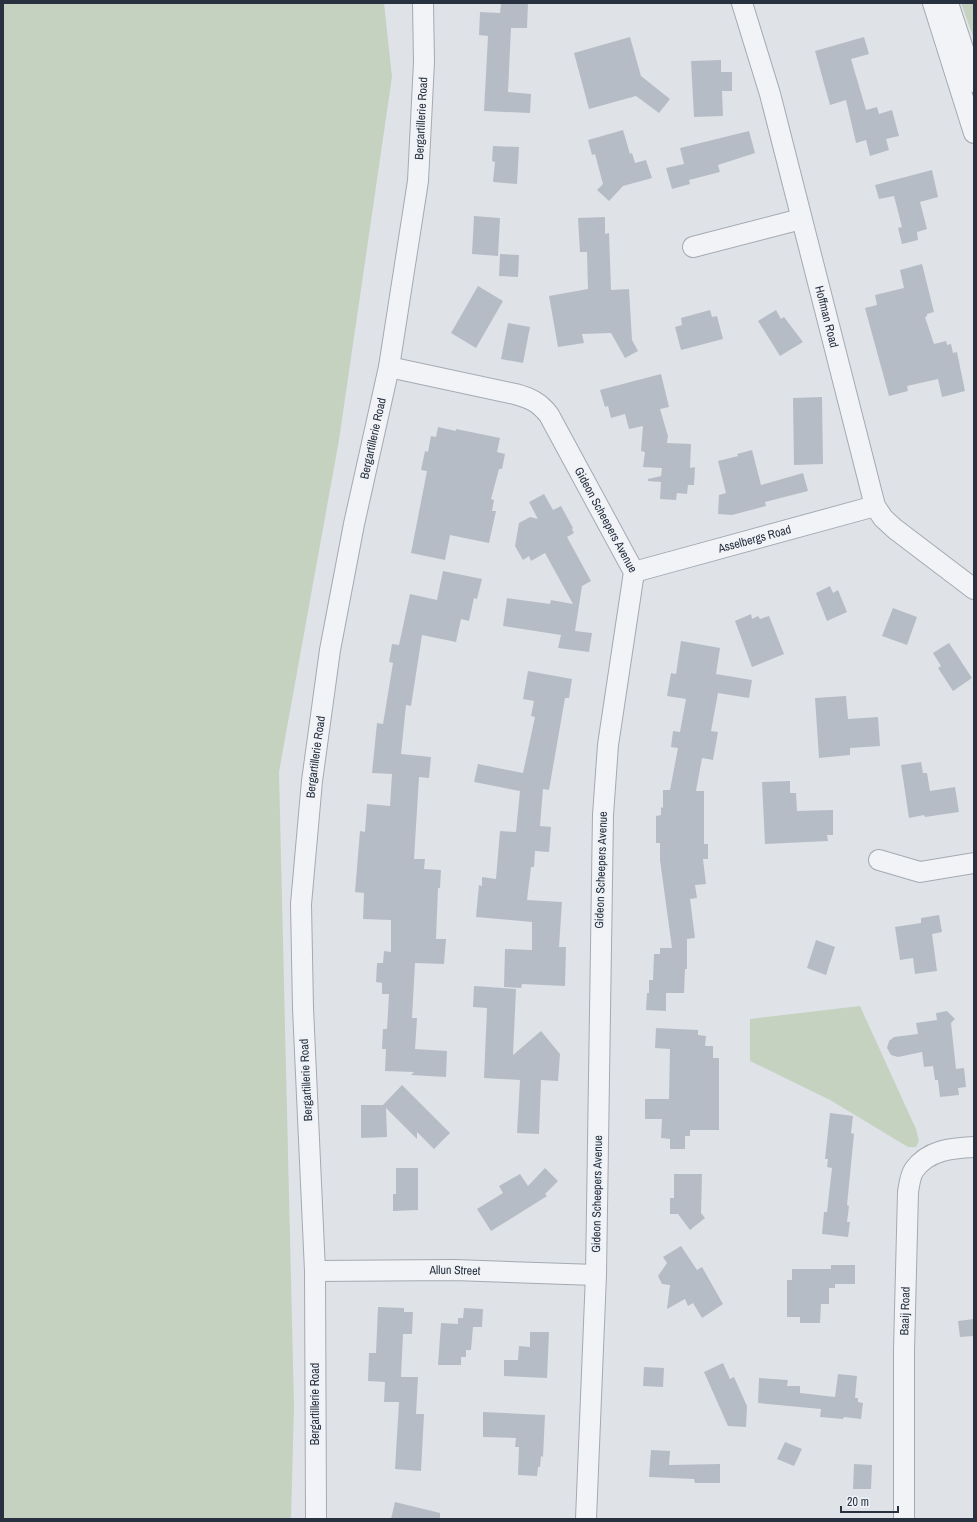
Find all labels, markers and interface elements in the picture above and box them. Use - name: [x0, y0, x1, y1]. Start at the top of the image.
- street label: Bergartillerie Road: [411, 77, 431, 160]
- street label: Hoffman Road: [811, 284, 842, 349]
- street label: Bergartillerie Road: [356, 396, 390, 481]
- street label: Gideon Scheepers Avenue: [571, 464, 641, 575]
- street label: Asselbergs Road: [715, 521, 793, 557]
- street label: Bergartillerie Road: [303, 715, 329, 799]
- street label: Gideon Scheepers Avenue: [591, 811, 611, 929]
- street label: Bergartillerie Road: [296, 1038, 316, 1122]
- street label: Gideon Scheepers Avenue: [588, 1135, 606, 1253]
- street label: Allun Street: [428, 1262, 481, 1279]
- street label: Baaij Road: [896, 1286, 914, 1336]
- street label: Bergartillerie Road: [307, 1363, 323, 1445]
- scale bar: [841, 1488, 898, 1514]
- text: 20 m: [847, 1494, 869, 1510]

